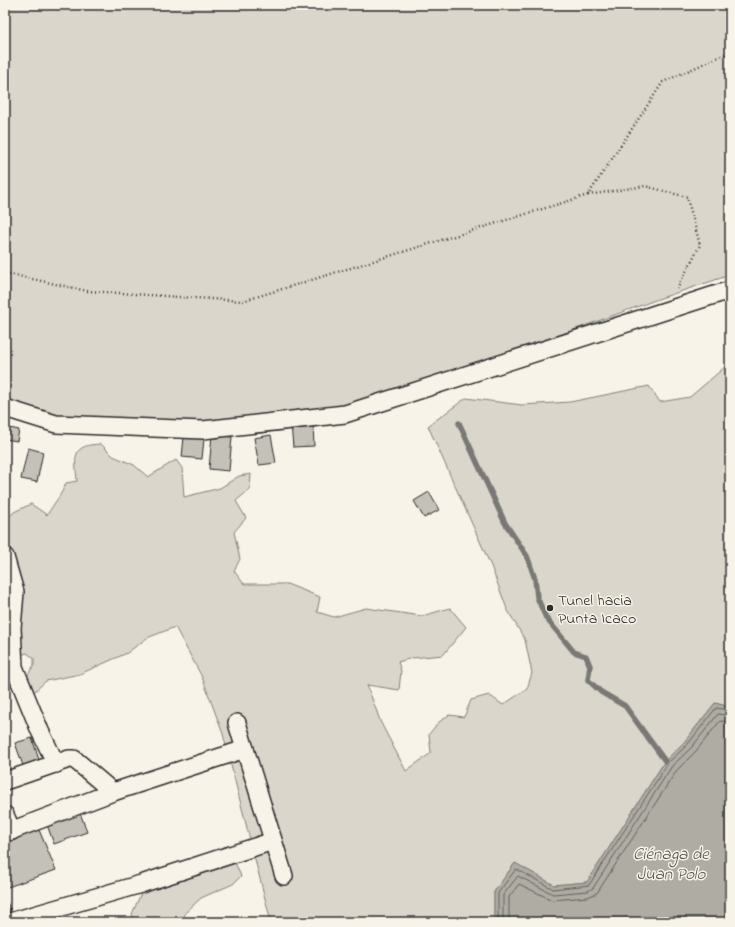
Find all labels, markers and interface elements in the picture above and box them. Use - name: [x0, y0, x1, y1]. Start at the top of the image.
- place label: Tunel hacia Punta Icaco: [558, 589, 636, 631]
- marker: Tunel hacia Punta Icaco: [545, 603, 555, 613]
- water label: Ciénaga de Juan Polo: [633, 842, 710, 887]

